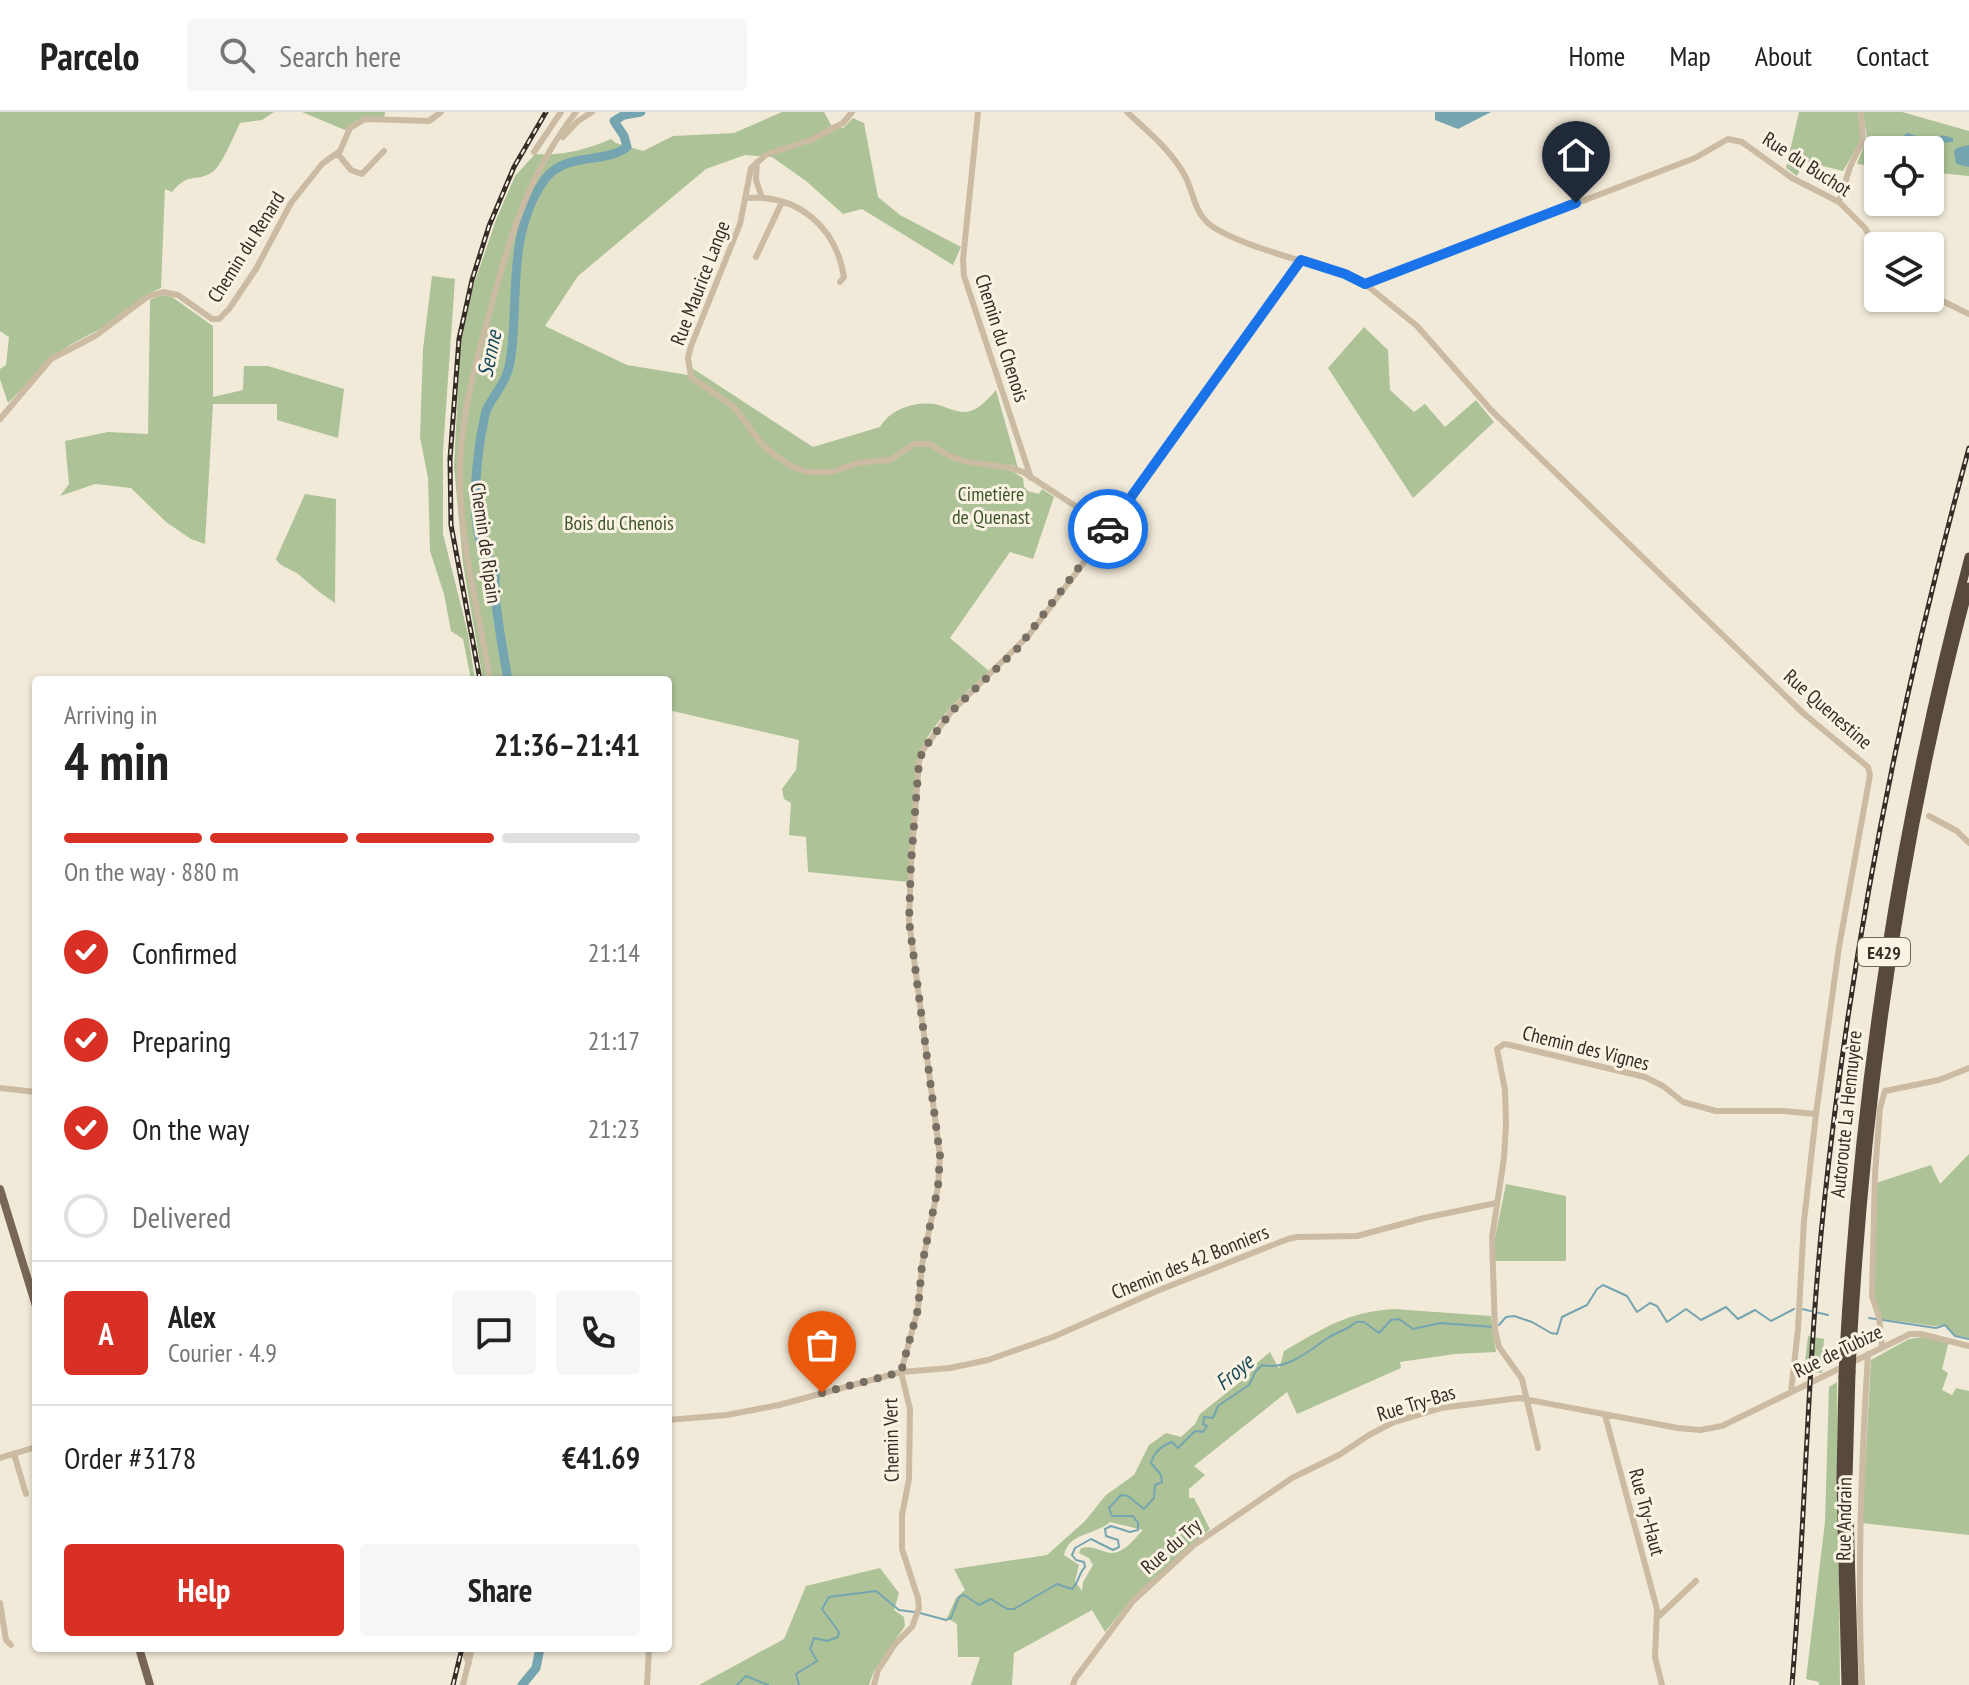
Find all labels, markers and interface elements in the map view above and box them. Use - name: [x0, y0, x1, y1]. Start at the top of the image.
- search box: [187, 19, 747, 91]
- text: Parcelo: [40, 31, 139, 80]
- icon: search: [215, 33, 259, 77]
- text: Search here: [279, 36, 401, 75]
- text: Home: [1569, 37, 1625, 74]
- text: Map: [1669, 37, 1711, 74]
- text: About: [1755, 37, 1812, 74]
- text: Contact: [1856, 37, 1929, 74]
- pin: [1542, 121, 1610, 203]
- street label: Rue du Buchot: [1758, 126, 1857, 203]
- icon: home: [1554, 133, 1598, 177]
- map controls: [1864, 136, 1944, 312]
- button: locate: [1864, 136, 1944, 216]
- street label: Chemin du Renard: [202, 187, 290, 307]
- street label: Rue Maurice Lange: [664, 217, 736, 349]
- button: layers: [1864, 232, 1944, 312]
- street label: Chemin du Chenois: [969, 271, 1035, 405]
- water label: Senne: [470, 326, 508, 380]
- street label: Chemin de Ripain: [465, 481, 507, 605]
- park label: Cimetière de Quenast: [952, 481, 1031, 530]
- courier: [1068, 489, 1148, 569]
- icon: car: [1086, 507, 1130, 551]
- park label: Bois du Chenois: [564, 510, 674, 536]
- street label: Rue Quenestine: [1778, 663, 1878, 755]
- text: Arriving in: [64, 698, 157, 731]
- text: 21:36–21:41: [494, 725, 640, 764]
- text: 4 min: [64, 727, 169, 794]
- text: On the way · 880 m: [64, 855, 239, 888]
- icon: check: [64, 930, 108, 974]
- text: Confirmed: [132, 933, 237, 972]
- text: 21:14: [588, 936, 640, 969]
- road number: E429: [1858, 938, 1910, 966]
- icon: check: [64, 1018, 108, 1062]
- street label: Chemin des Vignes: [1520, 1020, 1652, 1076]
- text: Preparing: [132, 1021, 231, 1060]
- text: 21:17: [588, 1024, 640, 1057]
- street label: Autoroute La Hennuyère: [1824, 1029, 1868, 1199]
- icon: check: [64, 1106, 108, 1150]
- text: On the way: [132, 1109, 249, 1148]
- text: 21:23: [588, 1112, 640, 1145]
- text: Delivered: [132, 1197, 231, 1236]
- street label: Chemin des 42 Bonniers: [1108, 1219, 1273, 1305]
- button: chat: [452, 1291, 536, 1375]
- button: phone: [556, 1291, 640, 1375]
- text: Alex: [168, 1297, 216, 1336]
- pin: [788, 1311, 856, 1393]
- text: A: [98, 1314, 114, 1353]
- street label: Rue de Tubize: [1789, 1318, 1887, 1384]
- icon: bag: [800, 1323, 844, 1367]
- text: Courier · 4.9: [168, 1336, 277, 1369]
- water label: Froye: [1209, 1347, 1260, 1396]
- street label: Rue Try-Bas: [1374, 1379, 1459, 1427]
- street label: Chemin Vert: [877, 1397, 905, 1482]
- text: Order #3178: [64, 1438, 196, 1477]
- text: €41.69: [562, 1438, 640, 1477]
- street label: Rue Try-Haut: [1623, 1466, 1671, 1559]
- street label: Rue Andrain: [1830, 1477, 1858, 1561]
- street label: Rue du Try: [1135, 1512, 1207, 1579]
- button: Help: [64, 1544, 344, 1636]
- button: Share: [360, 1544, 640, 1636]

